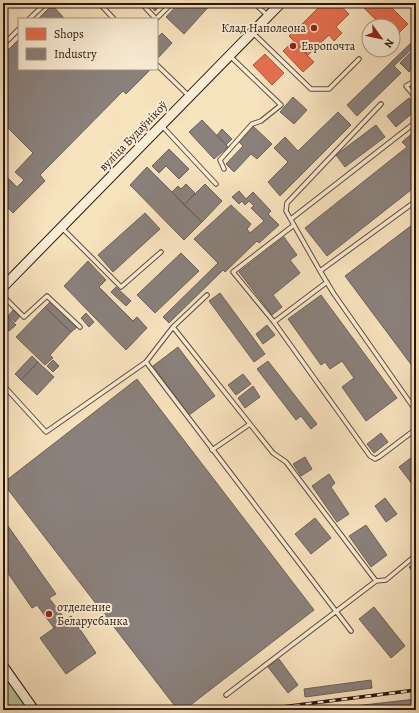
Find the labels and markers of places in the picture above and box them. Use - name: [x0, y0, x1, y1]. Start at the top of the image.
- place label: Клад Наполеона: [221, 20, 306, 36]
- marker: Клад Наполеона: [309, 23, 319, 33]
- place label: Европочта: [301, 38, 356, 54]
- marker: Европочта: [288, 41, 298, 51]
- place label: отделение Беларусбанка: [57, 599, 128, 629]
- marker: отделение Беларусбанка: [44, 609, 54, 619]

